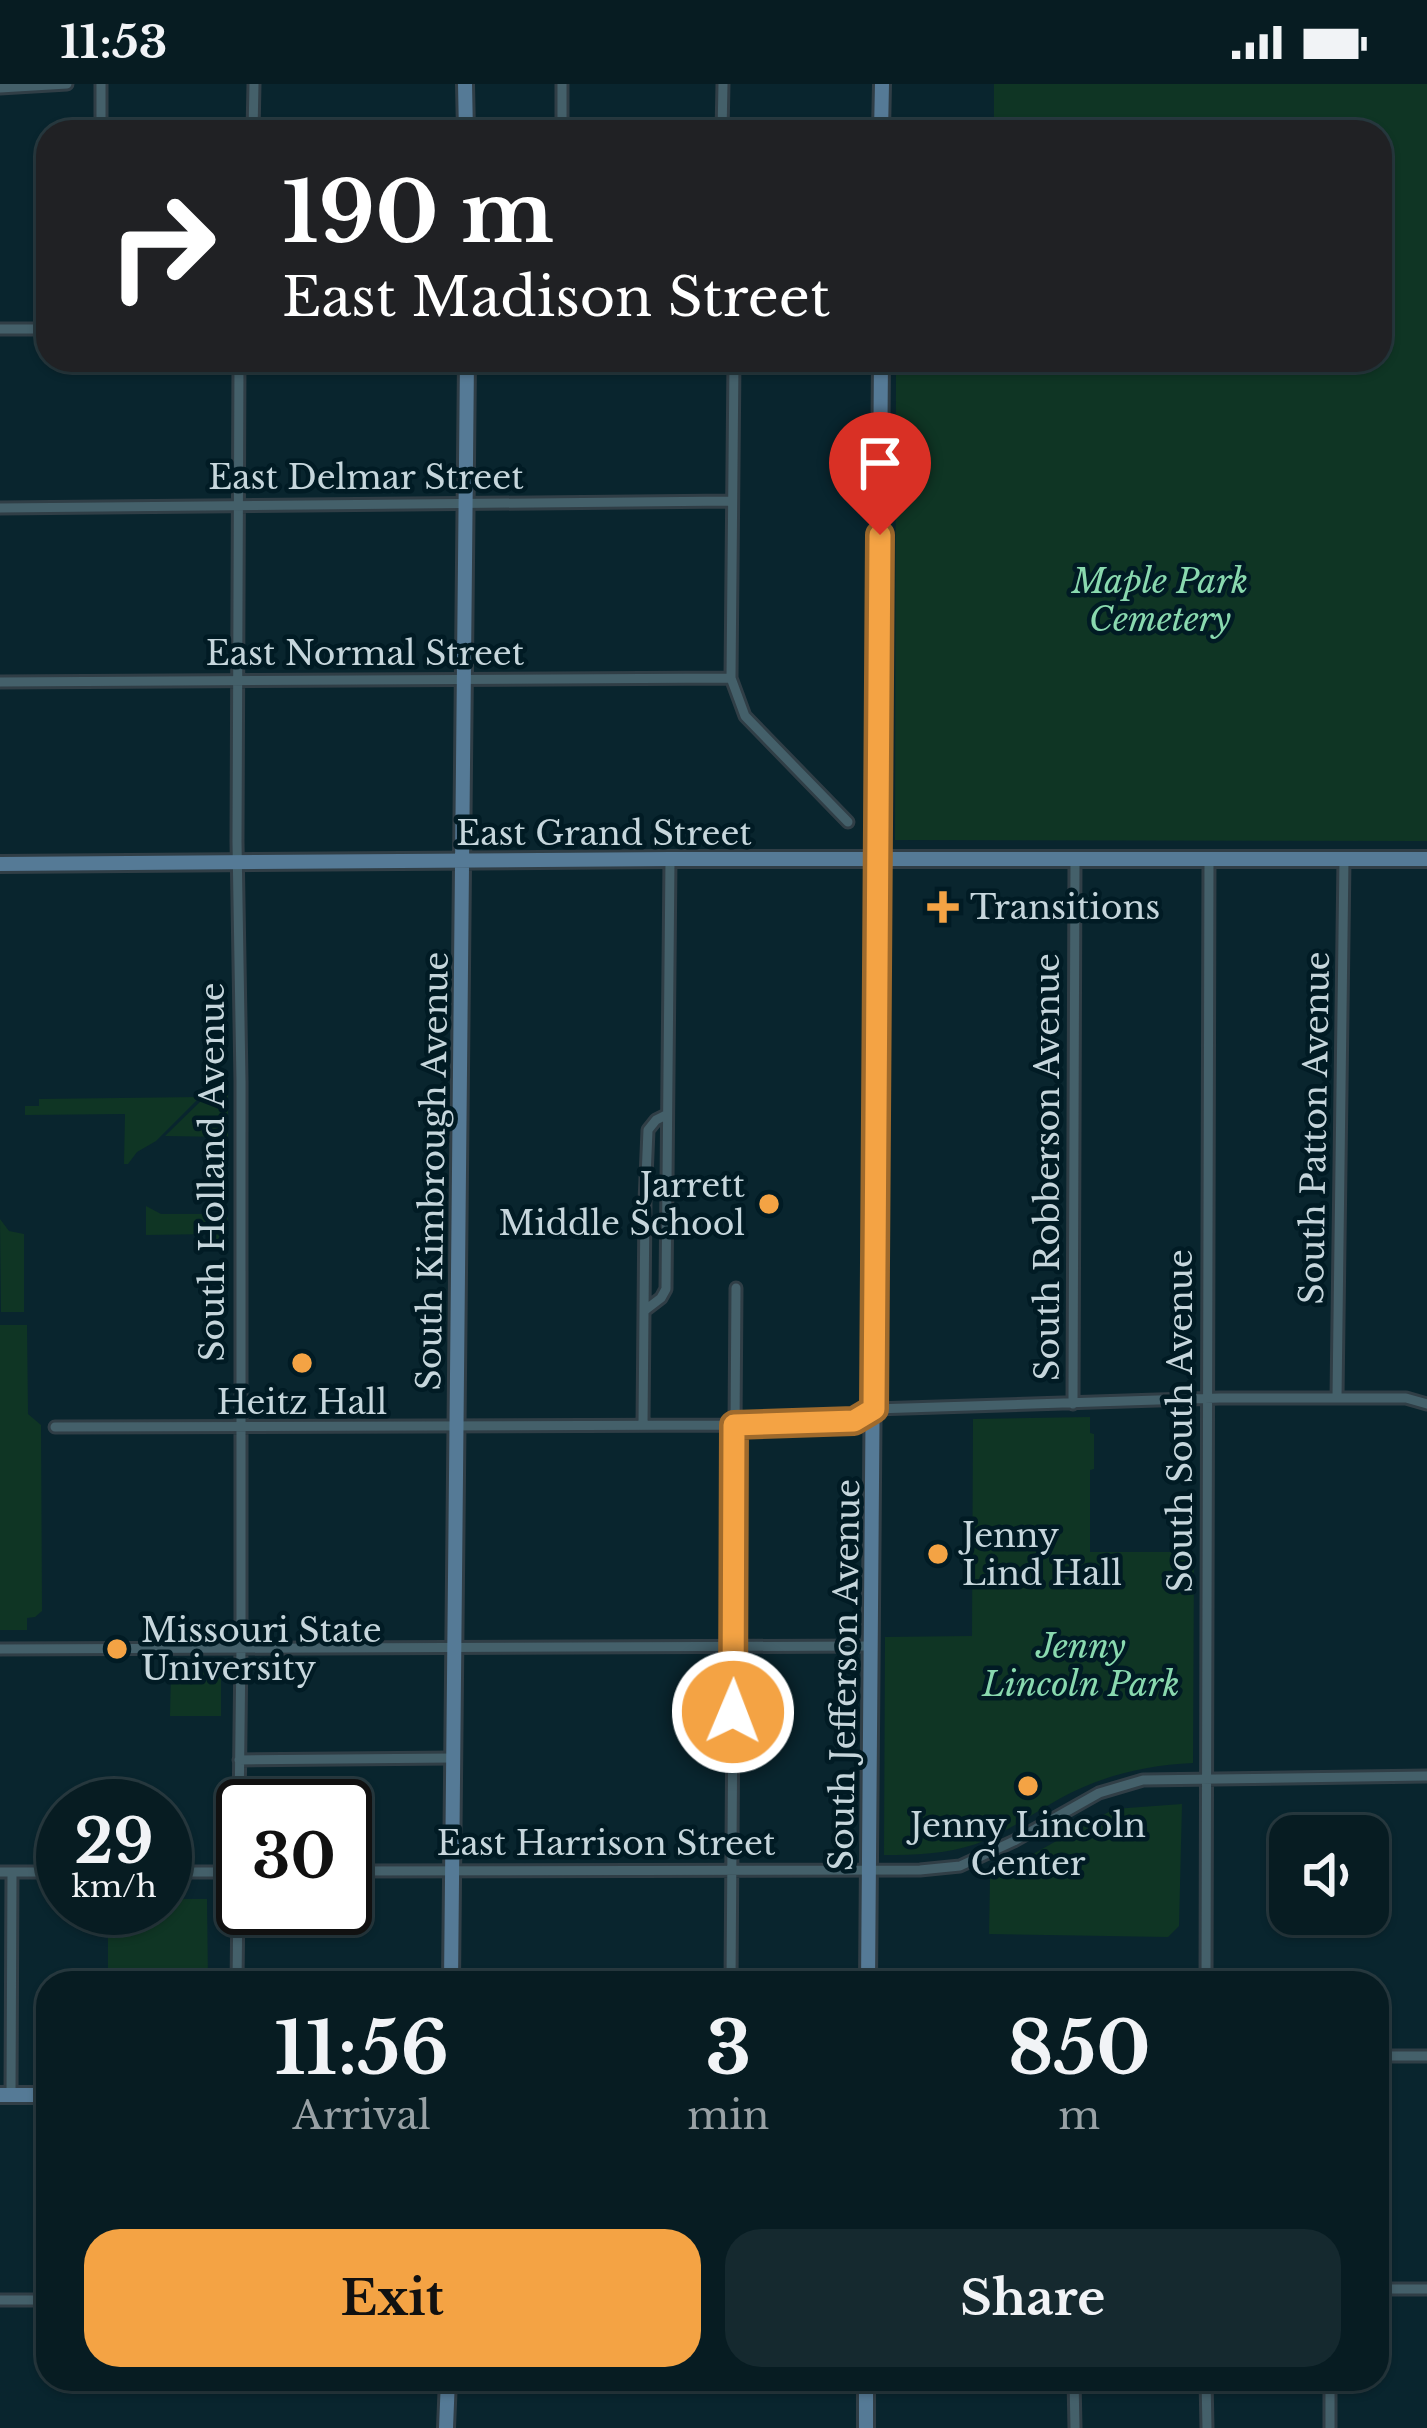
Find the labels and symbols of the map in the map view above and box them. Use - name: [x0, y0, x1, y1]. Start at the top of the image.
- pin: [829, 412, 931, 535]
- street label: East Delmar Street: [208, 457, 524, 498]
- park label: Maple Park Cemetery: [1071, 561, 1248, 640]
- street label: East Normal Street: [206, 633, 525, 674]
- street label: East Grand Street: [456, 813, 752, 854]
- place label: Transitions: [970, 887, 1160, 928]
- marker: Transitions: [927, 891, 959, 923]
- street label: South Kimbrough Avenue: [408, 951, 457, 1391]
- street label: South Patton Avenue: [1291, 951, 1338, 1305]
- street label: South Robberson Avenue: [1027, 953, 1068, 1381]
- street label: South Holland Avenue: [192, 982, 233, 1362]
- place label: Jarrett Middle School: [499, 1165, 746, 1244]
- marker: Jarrett Middle School: [756, 1191, 782, 1217]
- street label: South South Avenue: [1160, 1249, 1201, 1593]
- marker: Heitz Hall: [289, 1350, 315, 1376]
- place label: Heitz Hall: [217, 1382, 387, 1423]
- street label: South Jefferson Avenue: [821, 1479, 868, 1871]
- place label: Jenny Lind Hall: [958, 1515, 1122, 1594]
- marker: Jenny Lind Hall: [925, 1541, 951, 1567]
- place label: Missouri State University: [141, 1610, 382, 1689]
- park label: Jenny Lincoln Park: [981, 1626, 1180, 1705]
- marker: Missouri State University: [104, 1636, 130, 1662]
- position arrow: [670, 1649, 796, 1775]
- marker: Jenny Lincoln Center: [1015, 1773, 1041, 1799]
- speed limit sign: 30: [216, 1779, 372, 1935]
- place label: Jenny Lincoln Center: [906, 1805, 1146, 1884]
- street label: East Harrison Street: [437, 1823, 776, 1864]

